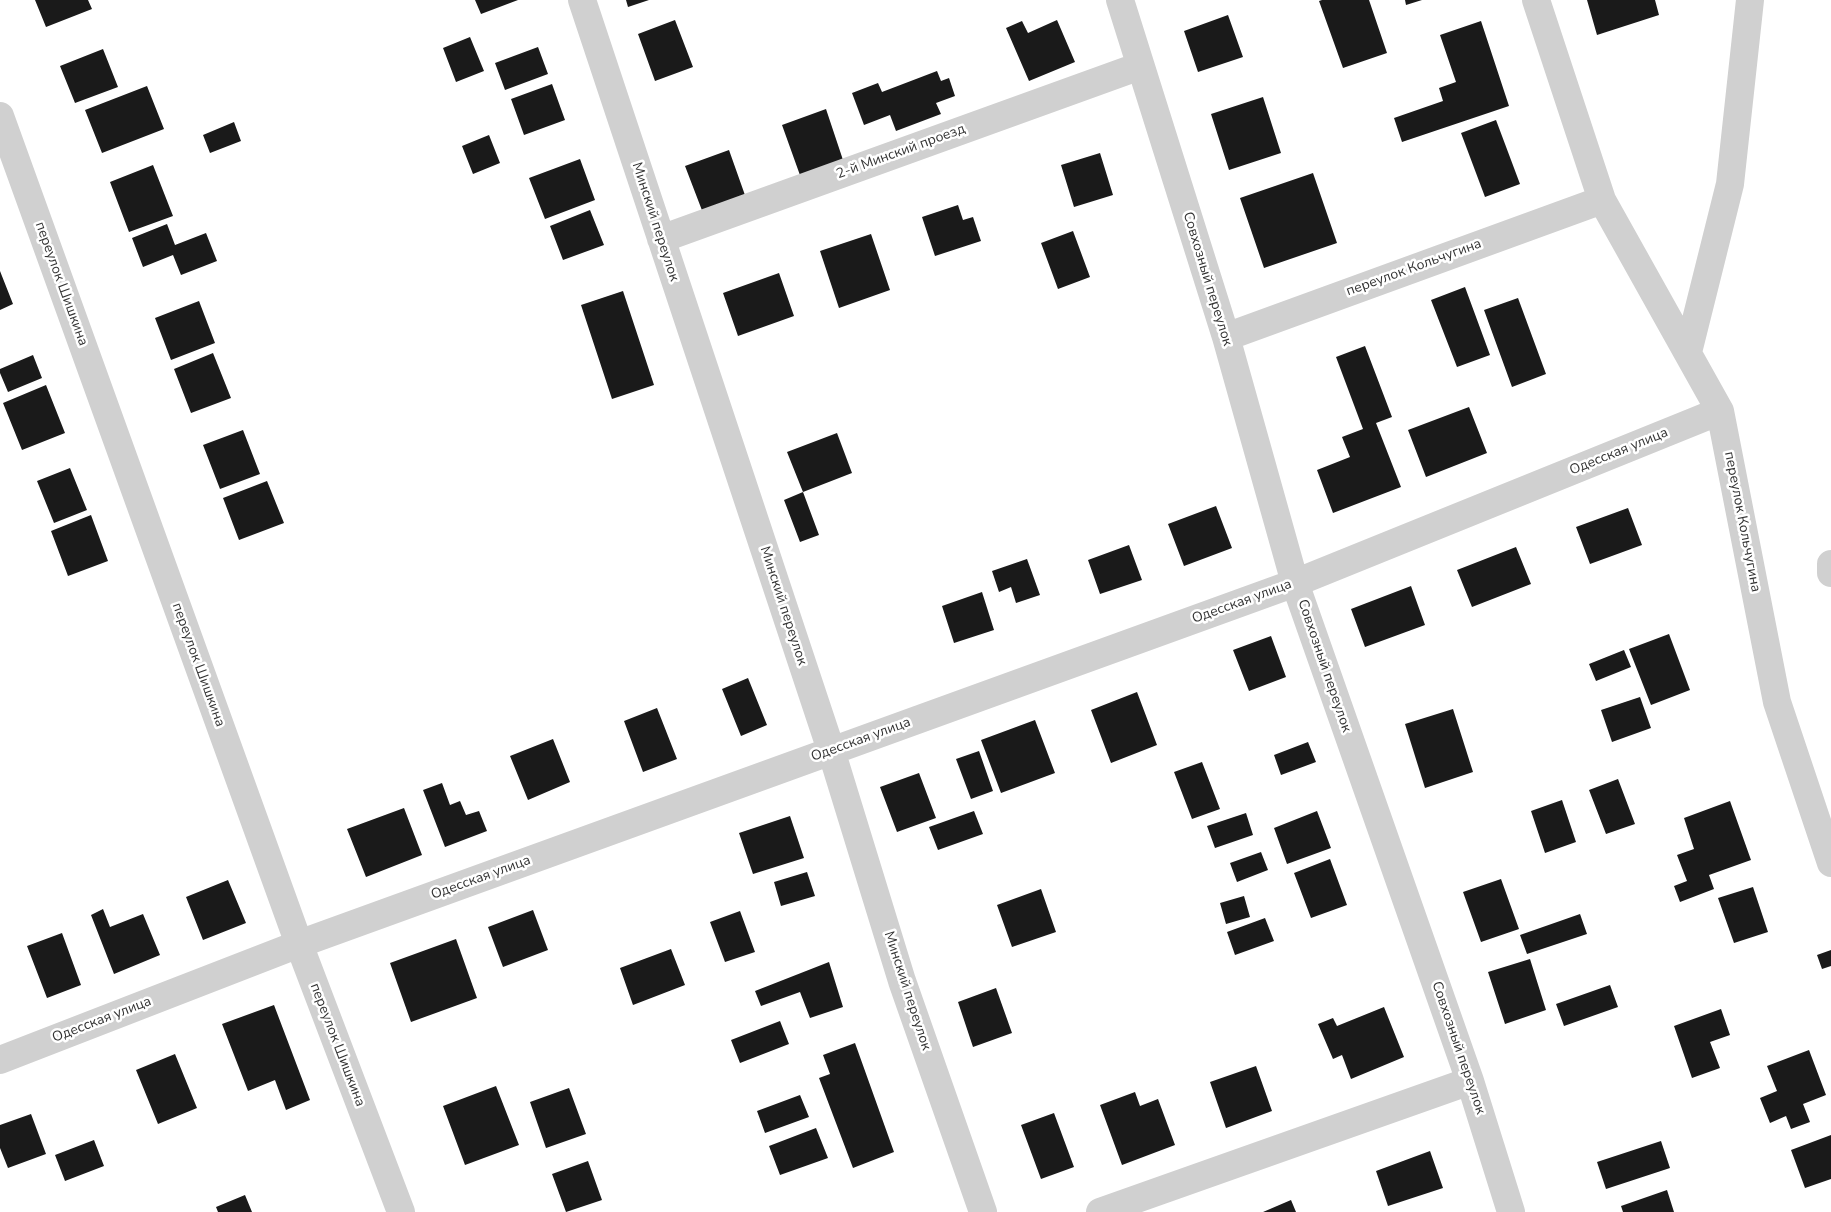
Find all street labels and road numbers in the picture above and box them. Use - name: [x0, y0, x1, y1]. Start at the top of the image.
- street label: 2-й Минский проезд: [834, 121, 968, 183]
- street label: Минский переулок: [628, 160, 682, 284]
- street label: Совхозный переулок: [1179, 210, 1235, 348]
- street label: переулок Шишкина: [31, 220, 91, 348]
- street label: переулок Кольчугина: [1344, 236, 1484, 300]
- street label: Одесская улица: [1567, 425, 1671, 479]
- street label: переулок Кольчугина: [1720, 450, 1764, 594]
- street label: Минский переулок: [756, 544, 810, 668]
- street label: Одесская улица: [1190, 576, 1294, 628]
- street label: Совхозный переулок: [1293, 597, 1355, 735]
- street label: переулок Шишкина: [168, 601, 228, 729]
- street label: Одесская улица: [809, 714, 913, 766]
- street label: Одесская улица: [429, 852, 533, 904]
- street label: Минский переулок: [880, 929, 934, 1053]
- street label: Совхозный переулок: [1427, 979, 1489, 1117]
- street label: переулок Шишкина: [306, 981, 368, 1109]
- street label: Одесская улица: [50, 993, 154, 1047]

